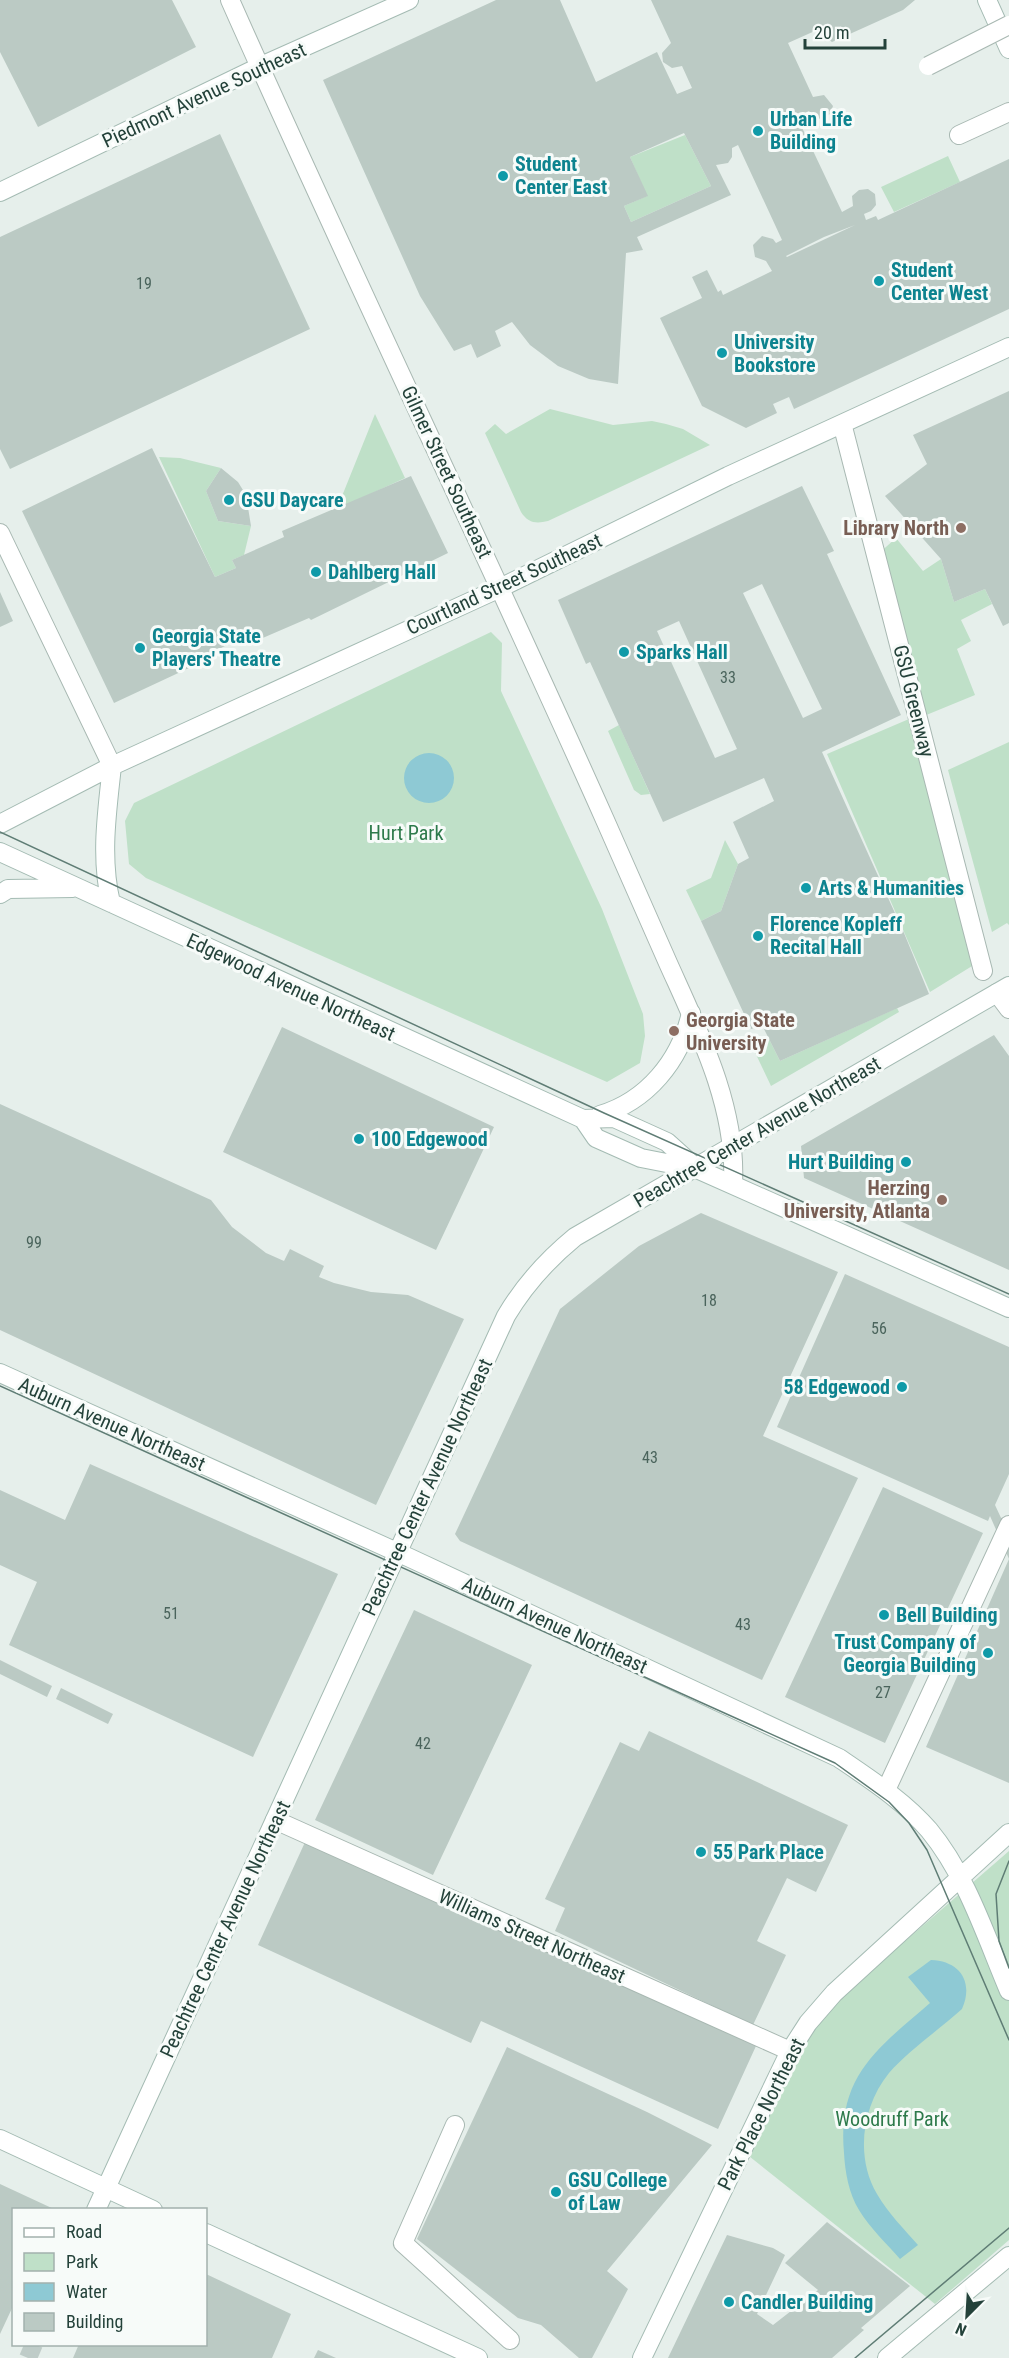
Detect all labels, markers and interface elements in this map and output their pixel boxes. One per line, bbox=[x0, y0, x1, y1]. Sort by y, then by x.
scale bar bbox=[805, 12, 884, 50]
text: 20 m bbox=[814, 22, 849, 43]
street label: Piedmont Avenue Southeast bbox=[98, 37, 310, 153]
place label: Urban Life Building bbox=[770, 107, 852, 154]
marker: Urban Life Building bbox=[751, 124, 765, 138]
place label: Student Center East bbox=[515, 152, 607, 199]
marker: Student Center East bbox=[496, 169, 510, 183]
place label: Student Center West bbox=[891, 258, 988, 305]
house number: 19 bbox=[136, 274, 152, 293]
marker: Student Center West bbox=[872, 274, 886, 288]
place label: University Bookstore bbox=[734, 330, 816, 377]
marker: University Bookstore bbox=[715, 346, 729, 360]
street label: Gilmer Street Southeast bbox=[397, 382, 497, 562]
place label: GSU Daycare bbox=[241, 488, 344, 512]
marker: GSU Daycare bbox=[222, 493, 236, 507]
place label: Library North bbox=[843, 516, 949, 540]
marker: Library North bbox=[954, 521, 968, 535]
street label: Courtland Street Southeast bbox=[402, 528, 606, 640]
place label: Dahlberg Hall bbox=[328, 560, 436, 584]
marker: Dahlberg Hall bbox=[309, 565, 323, 579]
place label: Georgia State Players' Theatre bbox=[152, 624, 281, 671]
place label: Sparks Hall bbox=[636, 640, 728, 664]
marker: Georgia State Players' Theatre bbox=[133, 641, 147, 655]
street label: GSU Greenway bbox=[888, 642, 940, 760]
marker: Sparks Hall bbox=[617, 645, 631, 659]
house number: 33 bbox=[720, 668, 736, 687]
park label: Hurt Park bbox=[369, 821, 443, 845]
place label: Arts & Humanities bbox=[818, 876, 964, 900]
marker: Arts & Humanities bbox=[799, 881, 813, 895]
place label: Florence Kopleff Recital Hall bbox=[770, 912, 903, 959]
street label: Edgewood Avenue Northeast bbox=[183, 928, 399, 1046]
marker: Florence Kopleff Recital Hall bbox=[751, 929, 765, 943]
place label: Georgia State University bbox=[686, 1008, 795, 1055]
marker: Georgia State University bbox=[667, 1024, 681, 1038]
street label: Peachtree Center Avenue Northeast bbox=[629, 1051, 885, 1213]
place label: 100 Edgewood bbox=[371, 1127, 488, 1151]
marker: 100 Edgewood bbox=[352, 1132, 366, 1146]
place label: Hurt Building bbox=[788, 1150, 894, 1174]
marker: Hurt Building bbox=[899, 1155, 913, 1169]
place label: Herzing University, Atlanta bbox=[784, 1176, 930, 1223]
marker: Herzing University, Atlanta bbox=[935, 1193, 949, 1207]
house number: 99 bbox=[26, 1233, 42, 1252]
house number: 18 bbox=[701, 1291, 717, 1310]
house number: 56 bbox=[871, 1319, 887, 1338]
street label: Peachtree Center Avenue Northeast bbox=[357, 1354, 497, 1619]
street label: Auburn Avenue Northeast bbox=[15, 1372, 209, 1476]
place label: 58 Edgewood bbox=[784, 1375, 890, 1399]
marker: 58 Edgewood bbox=[895, 1380, 909, 1394]
house number: 43 bbox=[642, 1448, 658, 1467]
street label: Auburn Avenue Northeast bbox=[459, 1571, 652, 1679]
place label: Bell Building bbox=[896, 1603, 997, 1627]
house number: 51 bbox=[163, 1604, 179, 1623]
marker: Bell Building bbox=[877, 1608, 891, 1622]
house number: 43 bbox=[735, 1615, 751, 1634]
place label: Trust Company of Georgia Building bbox=[834, 1630, 976, 1677]
marker: Trust Company of Georgia Building bbox=[981, 1646, 995, 1660]
house number: 27 bbox=[875, 1683, 891, 1702]
house number: 42 bbox=[415, 1734, 431, 1753]
street label: Peachtree Center Avenue Northeast bbox=[155, 1796, 295, 2061]
place label: 55 Park Place bbox=[713, 1840, 824, 1864]
marker: 55 Park Place bbox=[694, 1845, 708, 1859]
street label: Williams Street Northeast bbox=[435, 1884, 629, 1988]
street label: Park Place Northeast bbox=[712, 2034, 810, 2194]
park label: Woodruff Park bbox=[835, 2107, 949, 2131]
place label: GSU College of Law bbox=[568, 2168, 667, 2215]
marker: GSU College of Law bbox=[549, 2185, 563, 2199]
legend bbox=[12, 2208, 207, 2346]
text: Road bbox=[66, 2221, 102, 2242]
text: Park bbox=[66, 2251, 98, 2272]
text: Water bbox=[66, 2281, 108, 2302]
north arrow bbox=[937, 2286, 997, 2346]
place label: Candler Building bbox=[741, 2290, 873, 2314]
marker: Candler Building bbox=[722, 2295, 736, 2309]
text: Building bbox=[66, 2311, 123, 2332]
text: N bbox=[953, 2319, 969, 2340]

